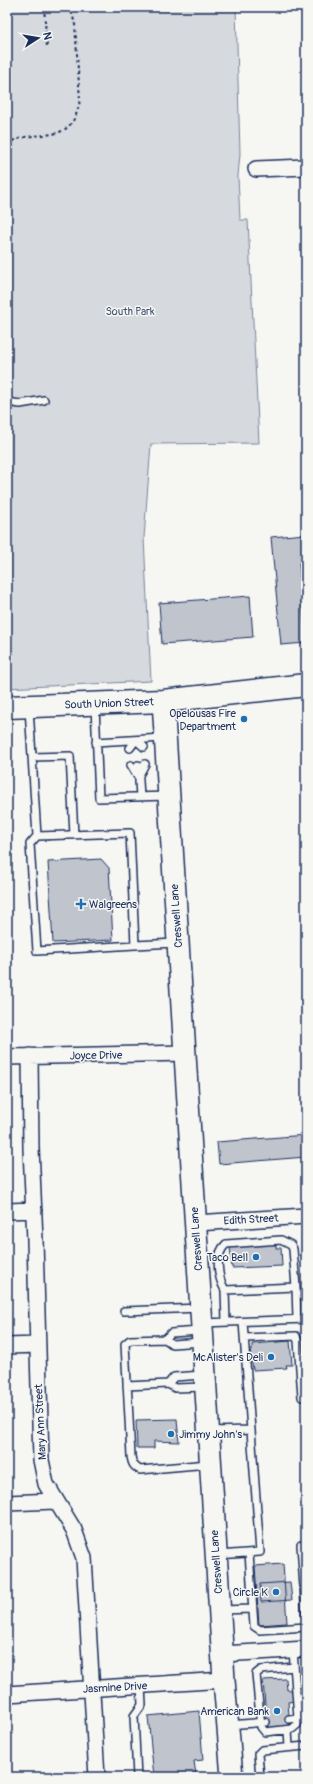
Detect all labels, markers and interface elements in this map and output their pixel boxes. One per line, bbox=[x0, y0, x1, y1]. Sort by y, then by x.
north arrow bbox=[18, 18, 58, 58]
text: N bbox=[40, 31, 55, 42]
park label: South Park bbox=[105, 305, 155, 318]
street label: South Union Street bbox=[64, 695, 155, 712]
place label: Opelousas Fire Department bbox=[169, 707, 237, 733]
marker: Opelousas Fire Department bbox=[239, 714, 249, 724]
street label: Creswell Lane bbox=[168, 883, 185, 948]
place label: Walgreens bbox=[89, 898, 137, 911]
marker: Walgreens bbox=[76, 899, 86, 909]
street label: Joyce Drive bbox=[70, 1049, 123, 1062]
street label: Creswell Lane bbox=[188, 1206, 205, 1271]
street label: Edith Street bbox=[223, 1212, 279, 1227]
place label: Taco Bell bbox=[207, 1251, 248, 1264]
marker: Taco Bell bbox=[251, 1252, 261, 1262]
place label: McAlister's Deli bbox=[193, 1351, 263, 1364]
marker: McAlister's Deli bbox=[266, 1352, 276, 1362]
street label: Mary Ann Street bbox=[32, 1383, 49, 1460]
place label: Jimmy John's bbox=[179, 1428, 242, 1441]
marker: Jimmy John's bbox=[166, 1429, 176, 1439]
street label: Creswell Lane bbox=[208, 1529, 225, 1594]
place label: Circle K bbox=[233, 1586, 268, 1599]
marker: Circle K bbox=[271, 1587, 281, 1597]
street label: Jasmine Drive bbox=[83, 1679, 148, 1696]
place label: American Bank bbox=[200, 1705, 269, 1718]
marker: American Bank bbox=[272, 1706, 282, 1716]

